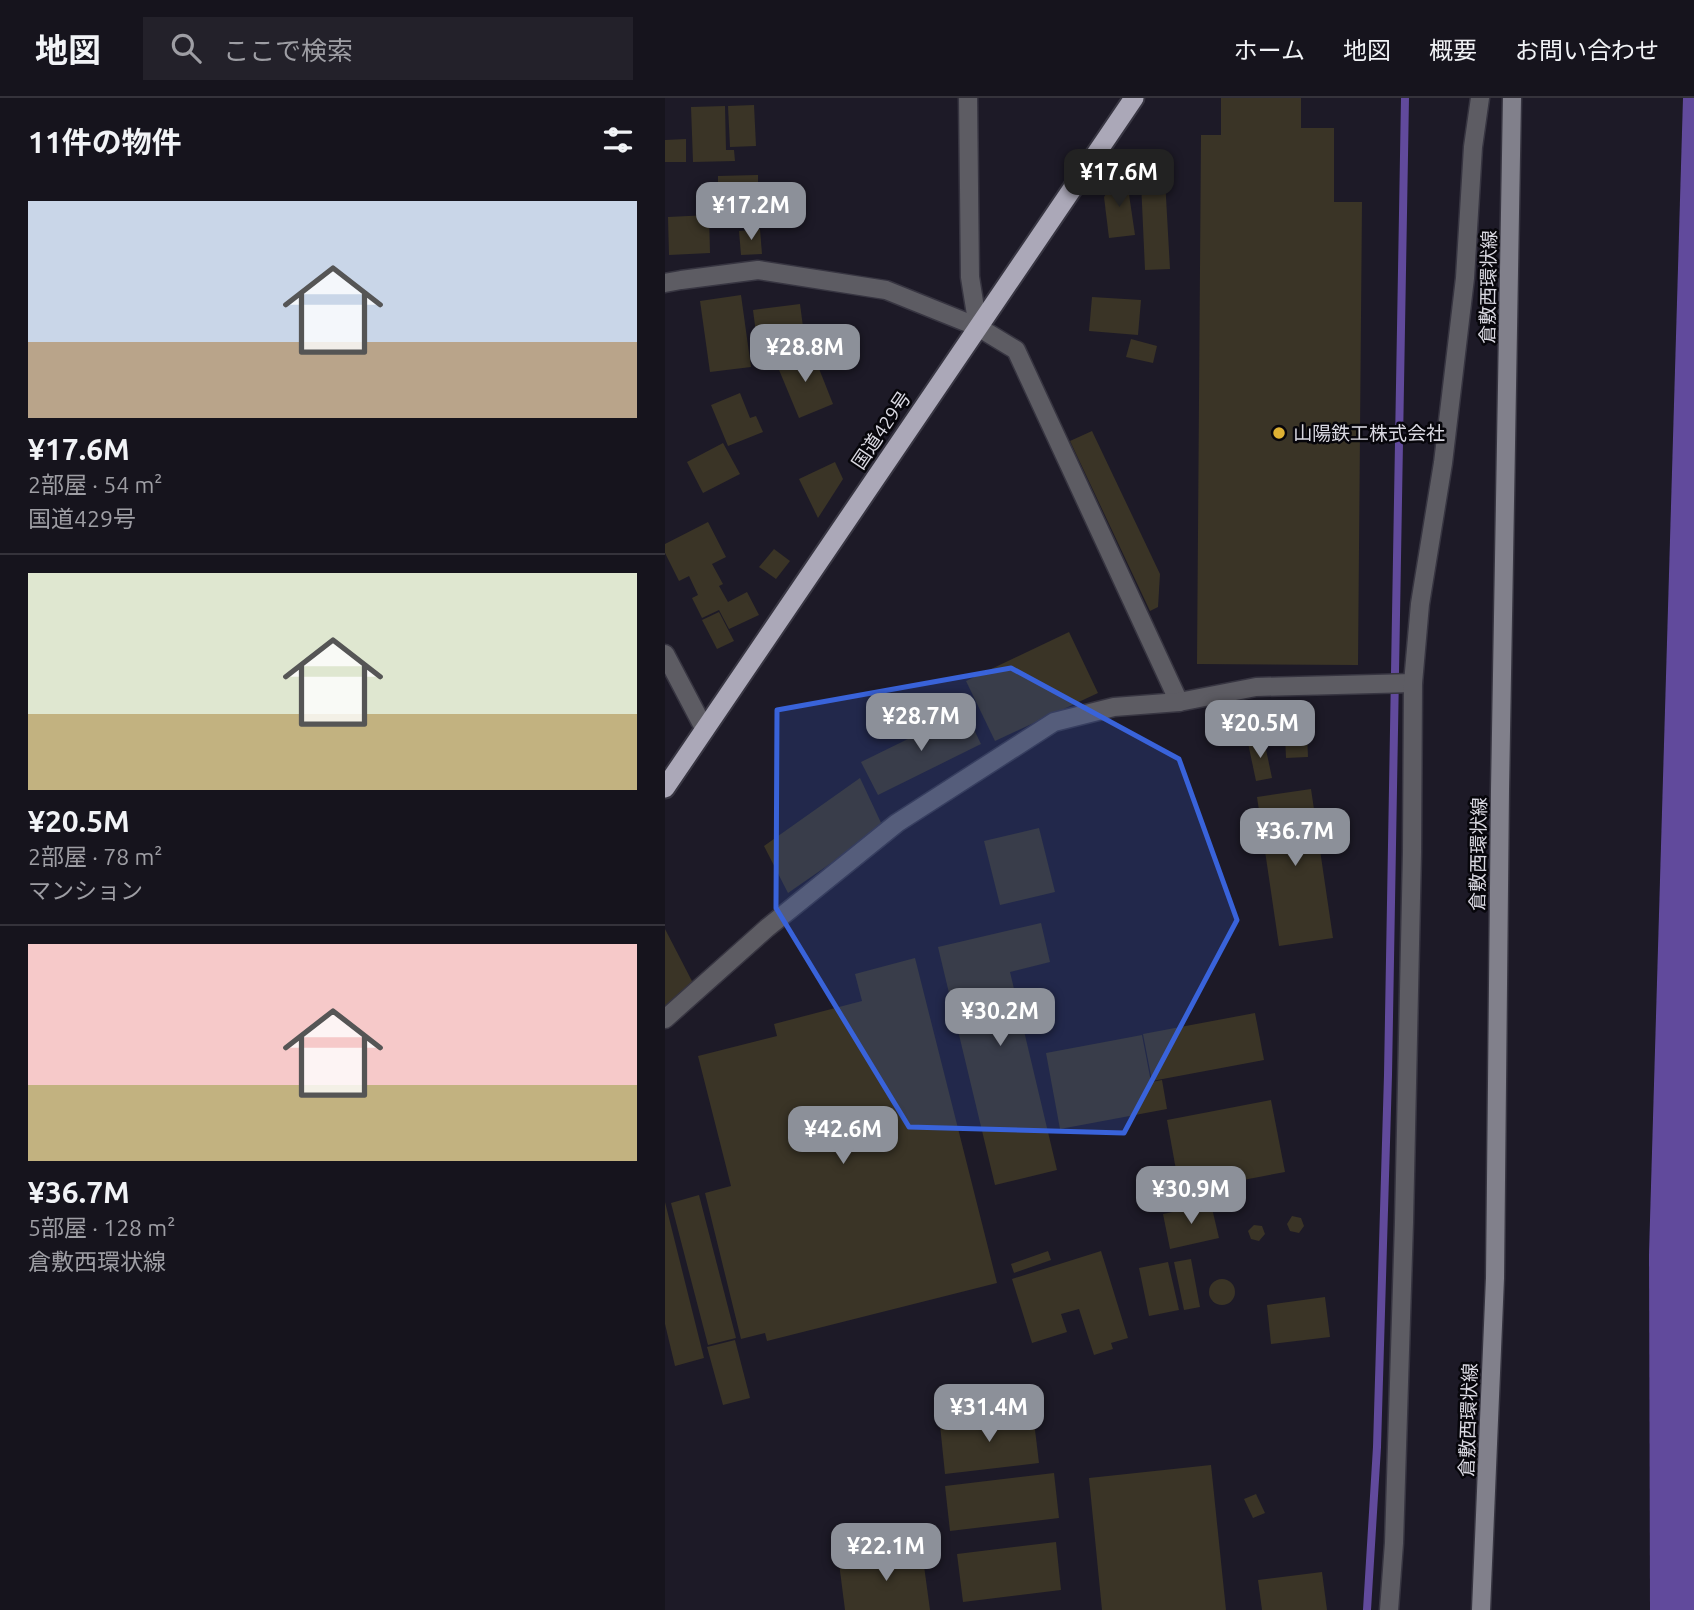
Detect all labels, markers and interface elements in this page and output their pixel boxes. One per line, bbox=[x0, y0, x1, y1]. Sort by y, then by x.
search box bbox=[143, 17, 633, 80]
icon: search bbox=[167, 29, 205, 67]
text: 地図 bbox=[35, 31, 101, 68]
text: ここで検索 bbox=[223, 36, 353, 65]
text: ホーム bbox=[1234, 37, 1305, 64]
text: 地図 bbox=[1343, 37, 1391, 64]
text: 概要 bbox=[1429, 37, 1477, 64]
text: お問い合わせ bbox=[1515, 37, 1659, 64]
icon: filters bbox=[599, 121, 637, 159]
text: 11件の物件 bbox=[28, 125, 182, 159]
pin: ¥17.6M bbox=[1062, 150, 1176, 209]
text: ¥17.6M bbox=[1080, 159, 1158, 184]
pin: ¥17.2M bbox=[694, 183, 808, 242]
text: ¥17.2M bbox=[712, 192, 790, 217]
street label: 倉敷西環状線 bbox=[1476, 230, 1500, 344]
icon: home bbox=[270, 247, 396, 373]
pin: ¥28.8M bbox=[748, 324, 862, 384]
text: ¥28.8M bbox=[766, 334, 844, 359]
street label: 国道429号 bbox=[847, 387, 915, 473]
place label: 山陽鉄工株式会社 bbox=[1293, 422, 1445, 444]
marker: 山陽鉄工株式会社 bbox=[1271, 425, 1287, 441]
text: ¥17.6M bbox=[28, 432, 130, 466]
text: 2部屋 · 54 m² bbox=[28, 472, 162, 497]
text: 国道429号 bbox=[28, 506, 136, 531]
icon: home bbox=[270, 619, 396, 745]
pin: ¥28.7M bbox=[864, 694, 978, 753]
pin: ¥20.5M bbox=[1203, 700, 1317, 760]
text: ¥28.7M bbox=[882, 703, 960, 728]
text: ¥20.5M bbox=[1221, 710, 1299, 735]
street label: 倉敷西環状線 bbox=[1466, 797, 1490, 911]
text: ¥20.5M bbox=[28, 804, 130, 838]
pin: ¥36.7M bbox=[1238, 808, 1352, 868]
text: ¥36.7M bbox=[1256, 818, 1334, 843]
text: 2部屋 · 78 m² bbox=[28, 844, 162, 869]
text: マンション bbox=[28, 878, 143, 903]
pin: ¥30.2M bbox=[943, 988, 1057, 1048]
icon: home bbox=[270, 990, 396, 1116]
text: ¥30.2M bbox=[961, 998, 1039, 1023]
pin: ¥42.6M bbox=[786, 1107, 900, 1166]
text: ¥42.6M bbox=[804, 1116, 882, 1141]
pin: ¥30.9M bbox=[1134, 1166, 1248, 1226]
text: ¥36.7M bbox=[28, 1175, 130, 1209]
text: ¥30.9M bbox=[1152, 1176, 1230, 1201]
text: 5部屋 · 128 m² bbox=[28, 1215, 175, 1240]
text: 倉敷西環状線 bbox=[28, 1249, 166, 1274]
street label: 倉敷西環状線 bbox=[1455, 1363, 1481, 1477]
pin: ¥31.4M bbox=[932, 1384, 1046, 1444]
text: ¥31.4M bbox=[950, 1394, 1028, 1419]
pin: ¥22.1M bbox=[829, 1524, 943, 1583]
text: ¥22.1M bbox=[847, 1533, 925, 1558]

